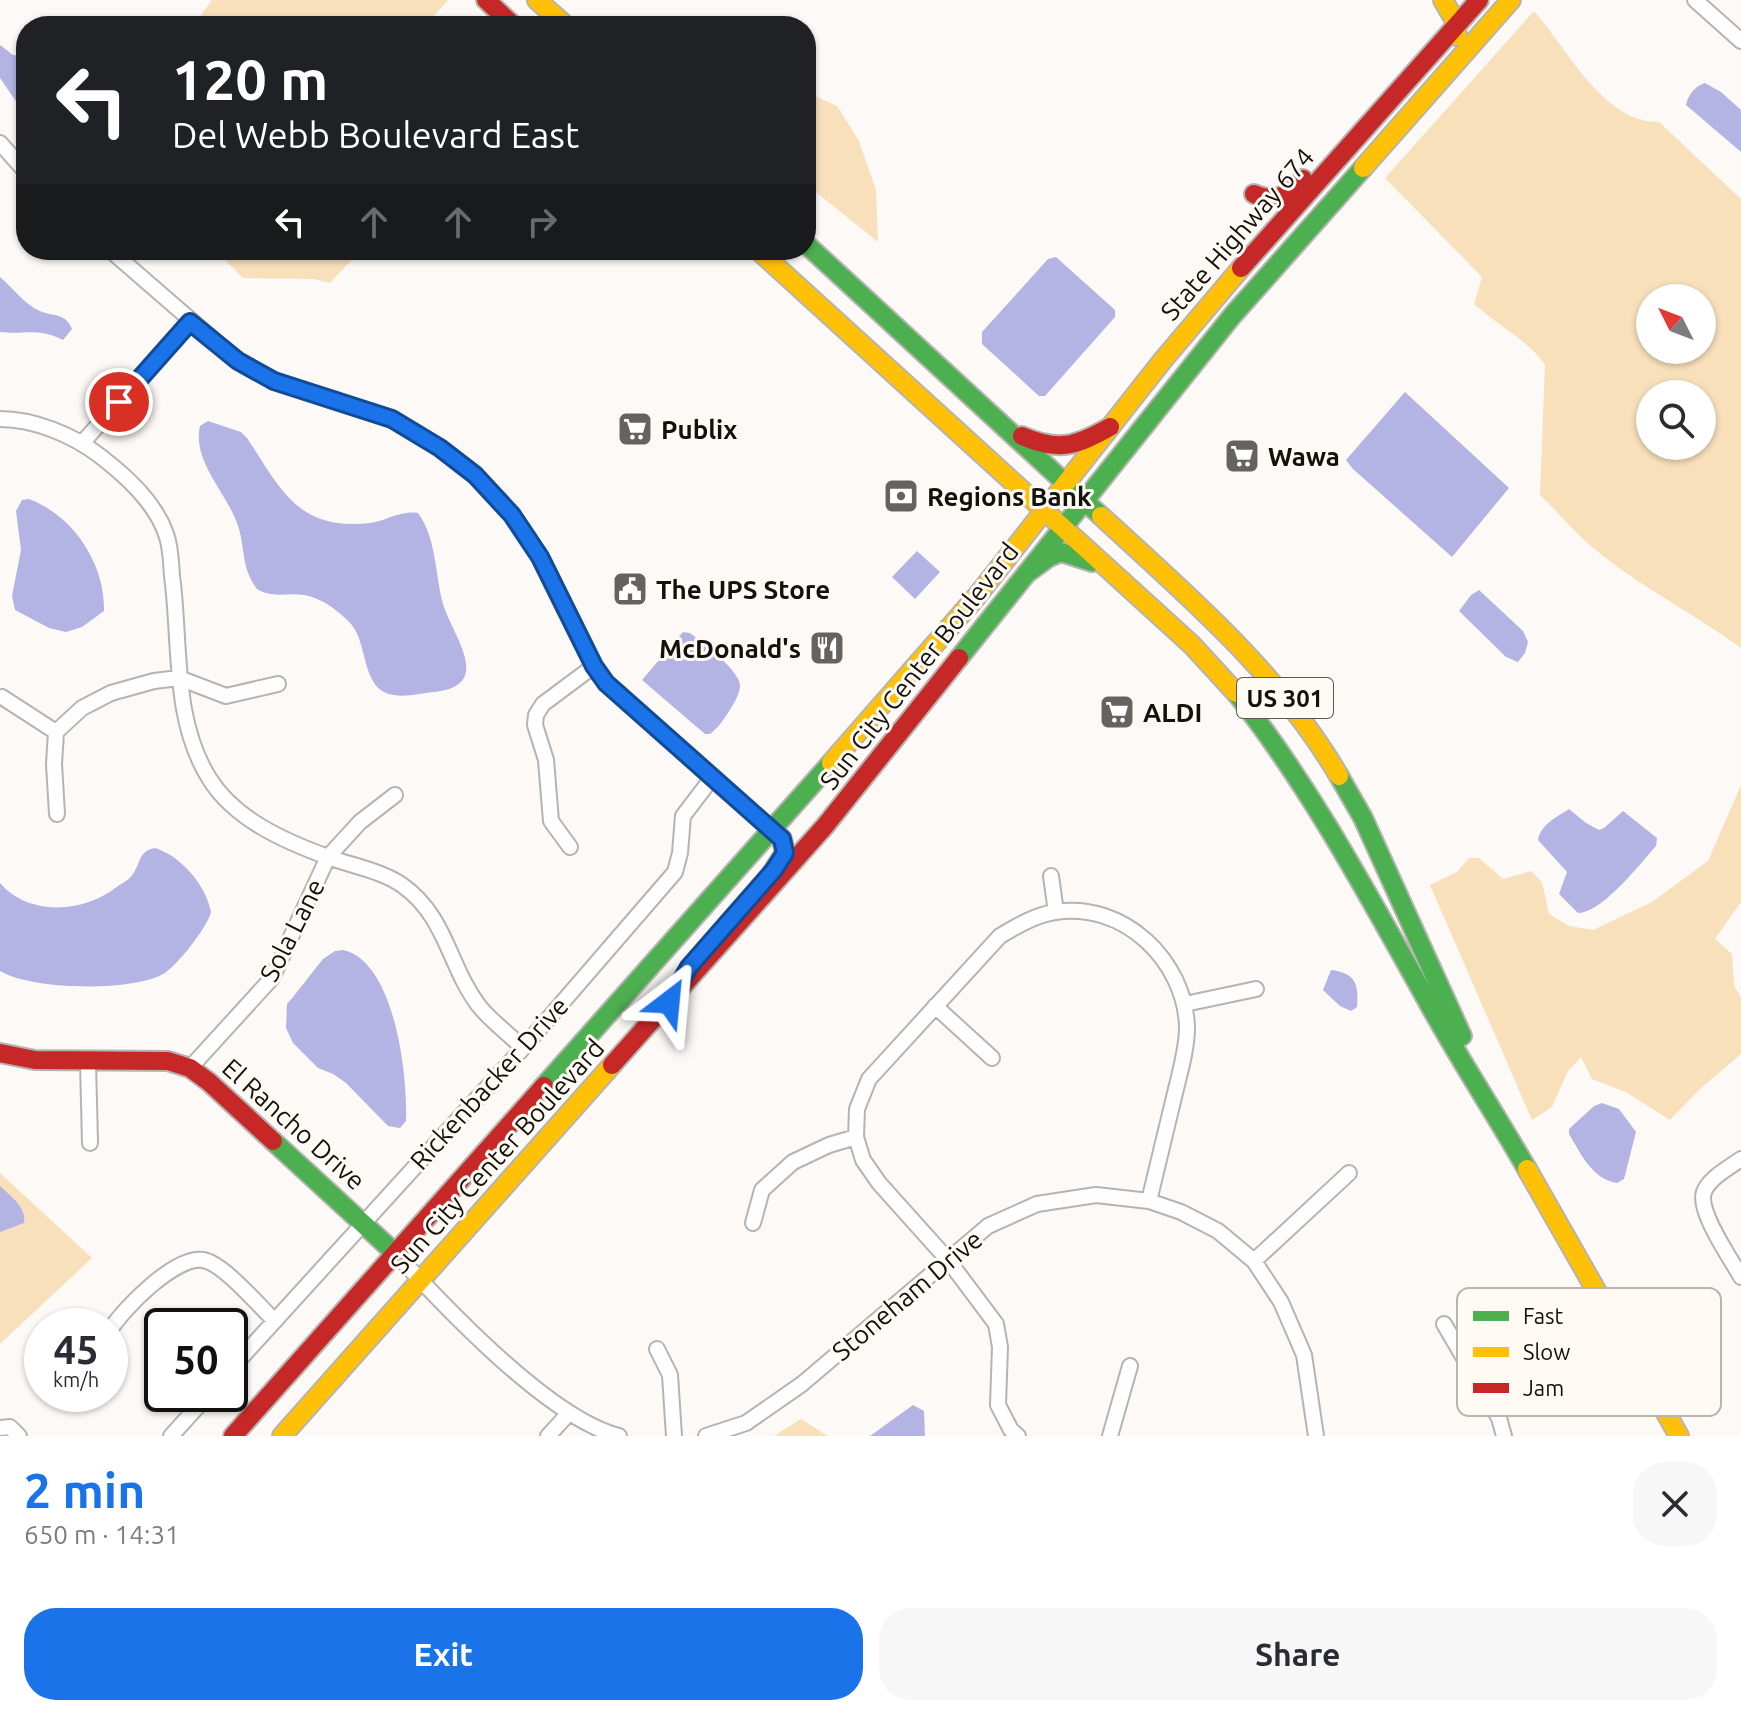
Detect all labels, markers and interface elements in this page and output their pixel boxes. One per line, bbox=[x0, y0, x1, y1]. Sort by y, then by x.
icon: left bbox=[40, 48, 144, 152]
text: 120 m bbox=[172, 48, 328, 111]
text: Del Webb Boulevard East bbox=[172, 114, 579, 155]
street label: State Highway 674 bbox=[1155, 142, 1319, 326]
icon: left bbox=[268, 200, 312, 244]
icon: ahead bbox=[352, 200, 396, 244]
icon: ahead bbox=[436, 200, 480, 244]
icon: right bbox=[520, 200, 564, 244]
north arrow bbox=[1636, 284, 1716, 364]
map controls bbox=[1636, 284, 1716, 460]
pin bbox=[85, 368, 153, 436]
icon: arrive bbox=[97, 380, 141, 424]
button: search bbox=[1636, 380, 1716, 460]
supermarket icon: Publix bbox=[616, 410, 654, 448]
place label: Publix bbox=[661, 415, 737, 444]
supermarket icon: Wawa bbox=[1223, 437, 1261, 475]
place label: Wawa bbox=[1268, 442, 1340, 471]
bank icon: Regions Bank bbox=[882, 477, 920, 515]
place label: Regions Bank bbox=[927, 482, 1092, 511]
street label: Sun City Center Boulevard bbox=[814, 537, 1024, 795]
public building icon: The UPS Store bbox=[611, 570, 649, 608]
place label: The UPS Store bbox=[656, 575, 830, 604]
restaurant icon: McDonald's bbox=[808, 629, 846, 667]
place label: McDonald's bbox=[659, 634, 801, 663]
road number: US 301 bbox=[1237, 678, 1333, 718]
supermarket icon: ALDI bbox=[1098, 693, 1136, 731]
place label: ALDI bbox=[1143, 698, 1202, 727]
street label: Sola Lane bbox=[254, 874, 330, 986]
position arrow bbox=[627, 960, 711, 1044]
street label: Rickenbacker Drive bbox=[404, 991, 574, 1175]
street label: Sun City Center Boulevard bbox=[384, 1033, 610, 1279]
street label: El Rancho Drive bbox=[217, 1053, 371, 1195]
street label: Stoneham Drive bbox=[826, 1224, 988, 1366]
legend bbox=[1457, 1288, 1721, 1416]
text: Fast bbox=[1523, 1303, 1564, 1328]
speed limit sign: 50 bbox=[144, 1308, 248, 1412]
text: 45 bbox=[53, 1327, 99, 1372]
text: Slow bbox=[1523, 1339, 1570, 1364]
text: km/h bbox=[53, 1368, 99, 1391]
text: Jam bbox=[1523, 1375, 1564, 1400]
button: close bbox=[1633, 1462, 1717, 1546]
text: 2 min bbox=[24, 1463, 145, 1517]
text: 650 m · 14:31 bbox=[24, 1520, 180, 1549]
button: Exit bbox=[24, 1608, 863, 1700]
button: Share bbox=[879, 1608, 1717, 1700]

